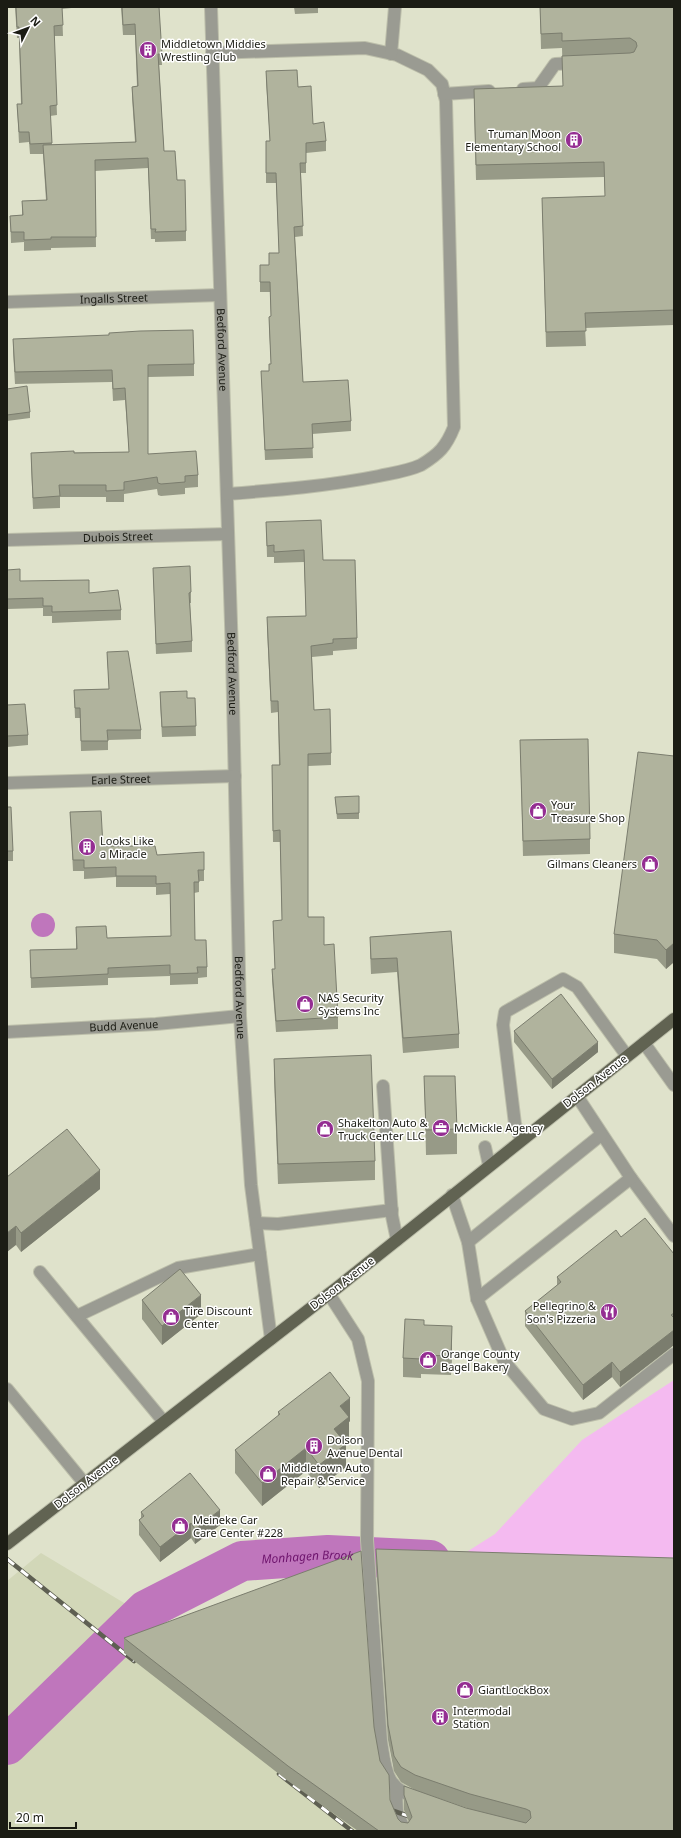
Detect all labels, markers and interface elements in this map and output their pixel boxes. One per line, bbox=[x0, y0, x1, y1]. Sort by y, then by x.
north arrow bbox=[8, 8, 48, 48]
text: N bbox=[27, 13, 44, 29]
place label: Middletown Middies Wrestling Club bbox=[161, 36, 266, 64]
building icon: Middletown Middies Wrestling Club bbox=[138, 40, 158, 60]
place label: Truman Moon Elementary School bbox=[465, 126, 561, 154]
building icon: Truman Moon Elementary School bbox=[564, 130, 584, 150]
street label: Ingalls Street bbox=[80, 289, 148, 307]
street label: Bedford Avenue bbox=[214, 308, 231, 392]
street label: Dubois Street bbox=[83, 528, 153, 545]
street label: Bedford Avenue bbox=[224, 632, 241, 715]
street label: Earle Street bbox=[91, 771, 151, 787]
place label: Your Treasure Shop bbox=[551, 797, 625, 825]
shop icon: Your Treasure Shop bbox=[528, 801, 548, 821]
place label: Looks Like a Miracle bbox=[100, 833, 154, 861]
building icon: Looks Like a Miracle bbox=[77, 837, 97, 857]
shop icon: Gilmans Cleaners bbox=[640, 854, 660, 874]
place label: Gilmans Cleaners bbox=[547, 856, 637, 871]
street label: Bedford Avenue bbox=[232, 956, 249, 1040]
place label: NAS Security Systems Inc bbox=[318, 990, 384, 1018]
shop icon: NAS Security Systems Inc bbox=[295, 994, 315, 1014]
street label: Budd Avenue bbox=[89, 1016, 159, 1035]
street label: Dolson Avenue bbox=[559, 1051, 630, 1110]
place label: Shakelton Auto & Truck Center LLC bbox=[338, 1115, 429, 1143]
office icon: McMickle Agency bbox=[431, 1118, 451, 1138]
shop icon: Shakelton Auto & Truck Center LLC bbox=[315, 1119, 335, 1139]
place label: McMickle Agency bbox=[454, 1120, 543, 1135]
street label: Dolson Avenue bbox=[306, 1253, 377, 1312]
place label: Pellegrino & Son's Pizzeria bbox=[527, 1298, 597, 1326]
restaurant icon: Pellegrino & Son's Pizzeria bbox=[599, 1302, 619, 1322]
place label: Tire Discount Center bbox=[184, 1303, 252, 1331]
shop icon: Tire Discount Center bbox=[161, 1307, 181, 1327]
place label: Orange County Bagel Bakery bbox=[441, 1346, 520, 1374]
shop icon: Orange County Bagel Bakery bbox=[418, 1350, 438, 1370]
place label: Dolson Avenue Dental bbox=[327, 1432, 403, 1460]
building icon: Dolson Avenue Dental bbox=[304, 1436, 324, 1456]
street label: Dolson Avenue bbox=[50, 1452, 121, 1511]
place label: Middletown Auto Repair & Service bbox=[281, 1460, 370, 1488]
shop icon: Middletown Auto Repair & Service bbox=[258, 1464, 278, 1484]
place label: Meineke Car Care Center #228 bbox=[193, 1512, 283, 1540]
shop icon: Meineke Car Care Center #228 bbox=[170, 1516, 190, 1536]
water label: Monhagen Brook bbox=[261, 1546, 355, 1568]
shop icon: GiantLockBox bbox=[455, 1680, 475, 1700]
place label: GiantLockBox bbox=[478, 1682, 549, 1697]
place label: Intermodal Station bbox=[453, 1703, 511, 1731]
building icon: Intermodal Station bbox=[430, 1707, 450, 1727]
scale bar bbox=[10, 1804, 76, 1830]
text: 20 m bbox=[16, 1809, 44, 1826]

